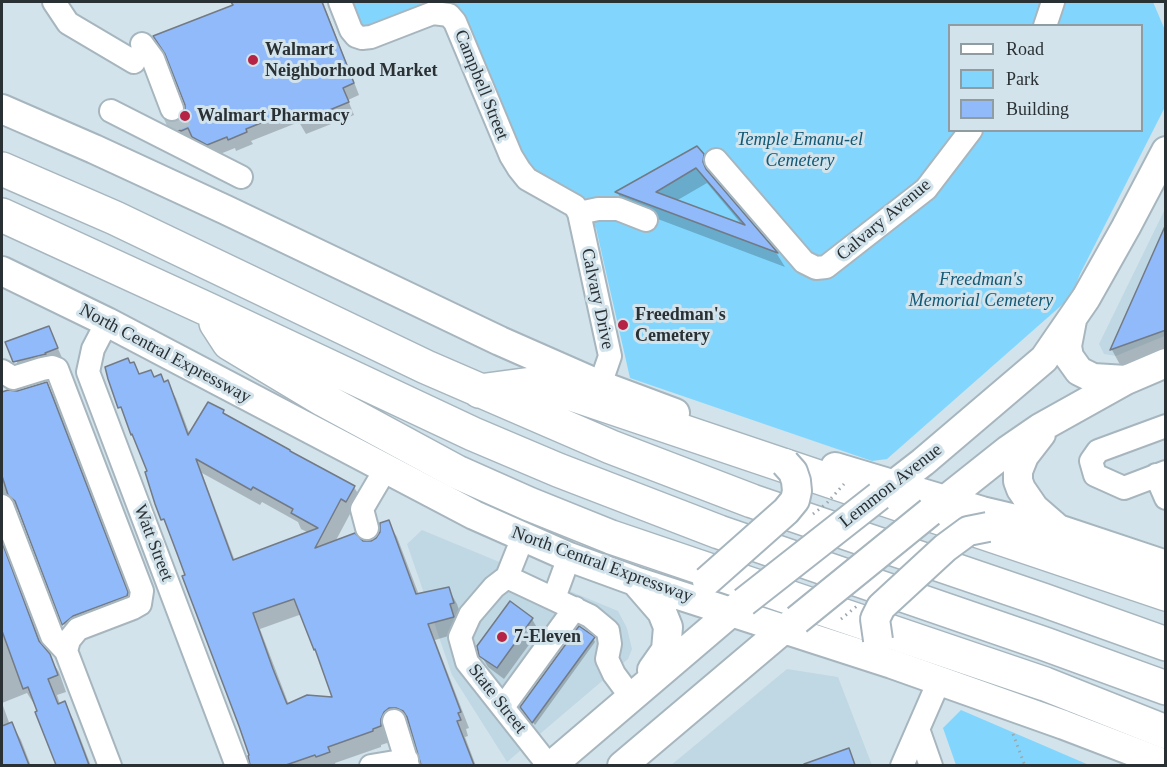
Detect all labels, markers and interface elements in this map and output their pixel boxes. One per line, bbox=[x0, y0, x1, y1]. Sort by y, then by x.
legend bbox=[948, 24, 1143, 132]
street label: Campbell Street bbox=[449, 27, 513, 143]
place label: Walmart Neighborhood Market bbox=[265, 39, 437, 82]
text: Road bbox=[1006, 39, 1044, 59]
marker: Walmart Neighborhood Market bbox=[246, 53, 260, 67]
text: Park bbox=[1006, 69, 1039, 89]
text: Building bbox=[1006, 99, 1069, 119]
place label: Walmart Pharmacy bbox=[197, 105, 349, 127]
marker: Walmart Pharmacy bbox=[178, 109, 192, 123]
park label: Temple Emanu-el Cemetery bbox=[737, 129, 863, 172]
street label: Calvary Avenue bbox=[833, 174, 935, 266]
street label: Calvary Drive bbox=[576, 247, 618, 351]
park label: Freedman's Memorial Cemetery bbox=[909, 269, 1053, 312]
street label: North Central Expressway bbox=[76, 300, 254, 408]
place label: Freedman's Cemetery bbox=[635, 304, 726, 346]
marker: Freedman's Cemetery bbox=[616, 318, 630, 332]
street label: Lemmon Avenue bbox=[835, 439, 947, 533]
street label: Watt Street bbox=[129, 502, 177, 584]
street label: North Central Expressway bbox=[509, 522, 695, 608]
place label: 7-Eleven bbox=[514, 626, 581, 648]
marker: 7-Eleven bbox=[495, 630, 509, 644]
street label: State Street bbox=[463, 660, 531, 738]

